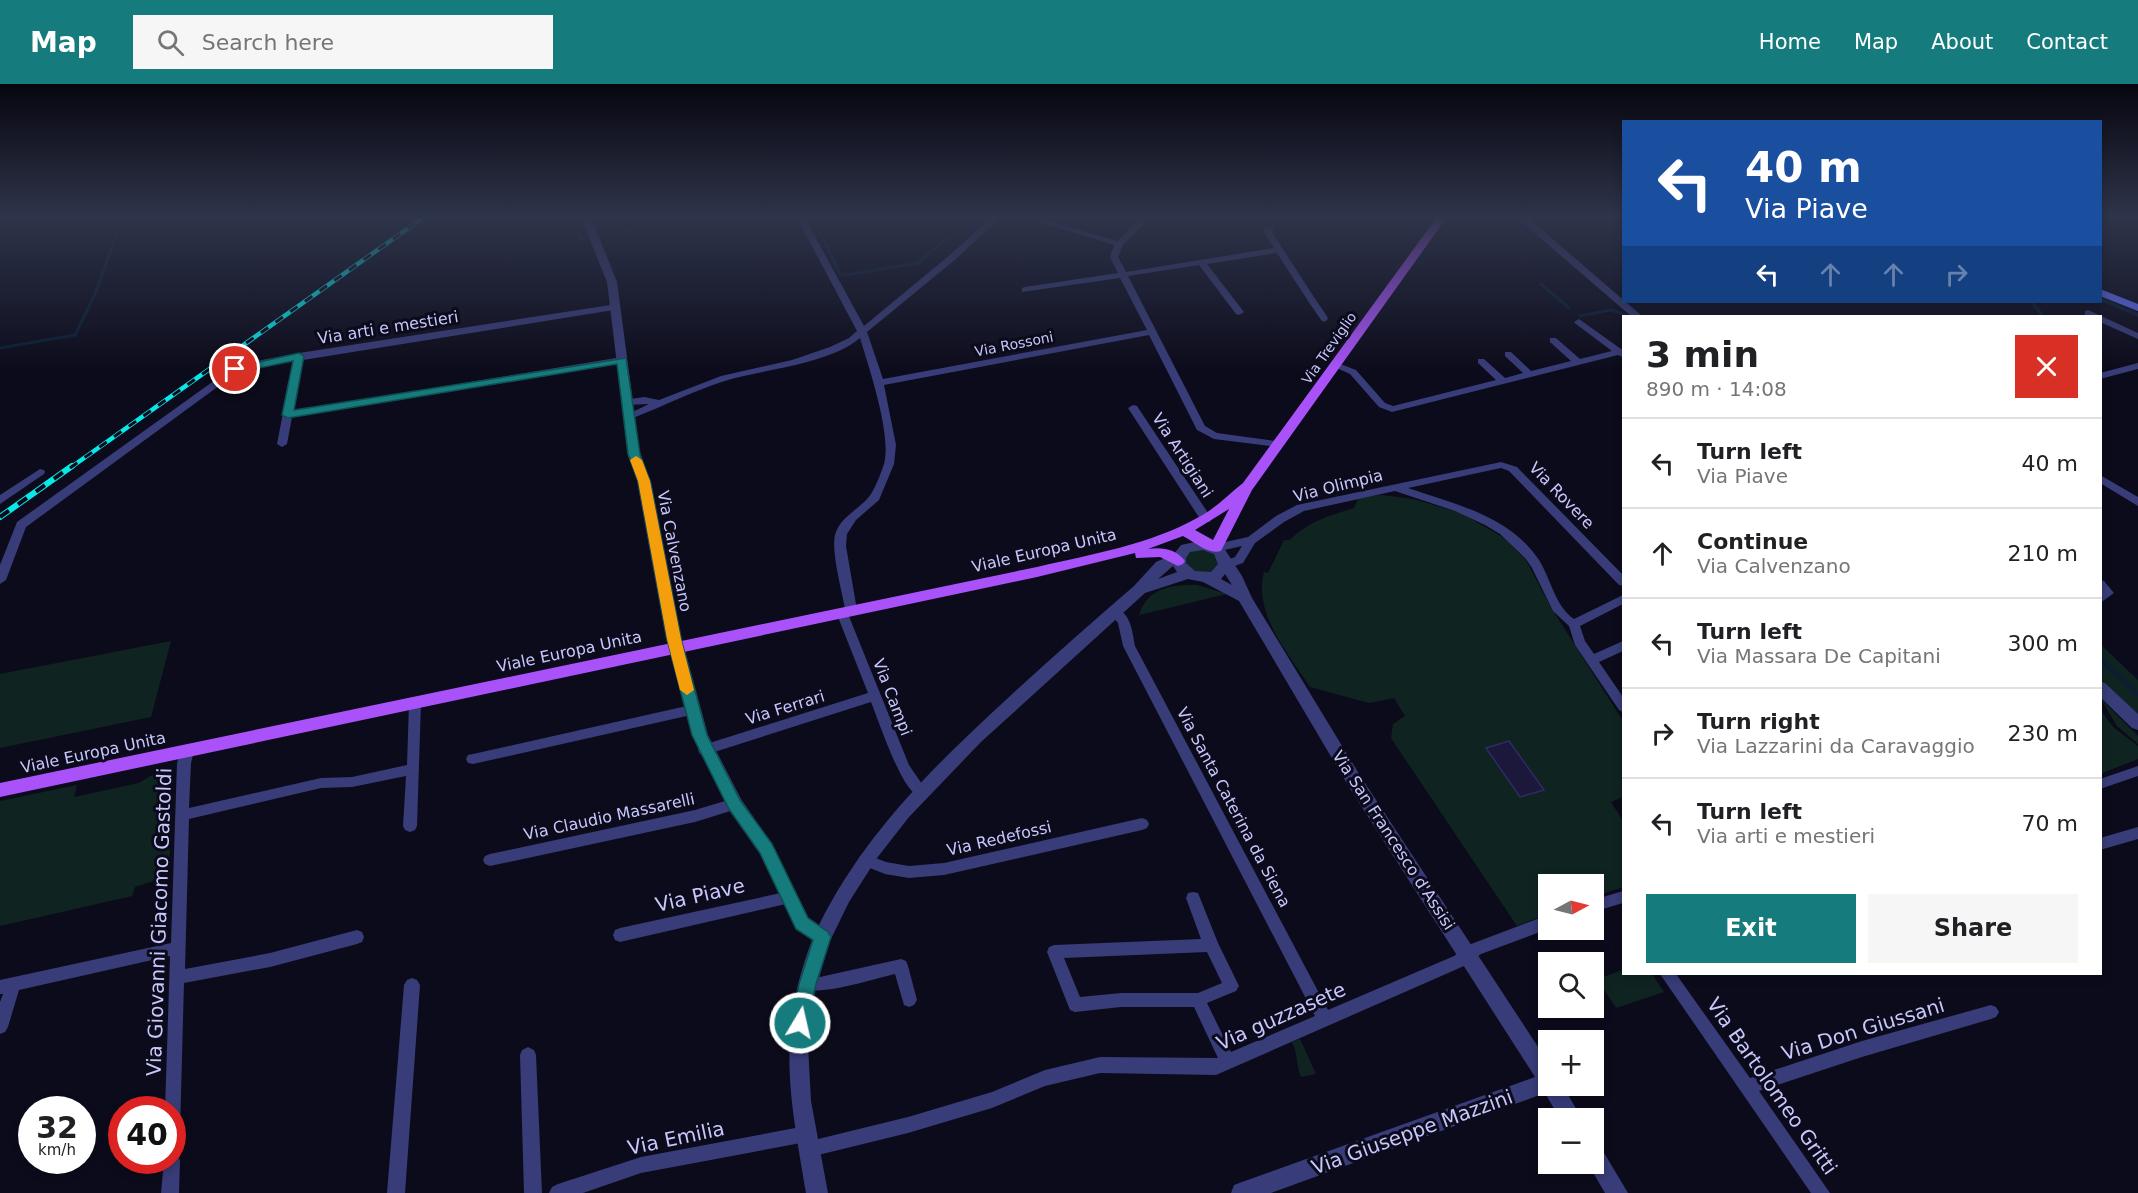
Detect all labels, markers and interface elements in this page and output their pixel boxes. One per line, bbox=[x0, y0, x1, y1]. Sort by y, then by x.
search box bbox=[133, 15, 553, 69]
text: Map bbox=[30, 26, 97, 59]
icon: search bbox=[154, 26, 187, 59]
text: Search here bbox=[202, 30, 334, 55]
text: Home bbox=[1759, 30, 1821, 54]
text: Map bbox=[1854, 30, 1898, 54]
text: About bbox=[1931, 30, 1993, 54]
text: Contact bbox=[2026, 30, 2108, 54]
text: 40 m bbox=[1745, 143, 1862, 192]
icon: left bbox=[1646, 144, 1724, 222]
text: Via Piave bbox=[1745, 193, 1868, 224]
icon: left bbox=[1751, 258, 1784, 291]
icon: ahead bbox=[1814, 258, 1847, 291]
icon: ahead bbox=[1877, 258, 1910, 291]
icon: right bbox=[1940, 258, 1973, 291]
street label: Via arti e mestieri bbox=[316, 307, 460, 348]
street label: Via Treviglio bbox=[1298, 309, 1360, 387]
street label: Via Rossoni bbox=[973, 329, 1055, 359]
text: 3 min bbox=[1646, 334, 1759, 375]
button: close bbox=[2015, 335, 2078, 398]
pin bbox=[209, 343, 260, 394]
icon: arrive bbox=[218, 352, 251, 385]
text: 890 m · 14:08 bbox=[1646, 377, 1787, 401]
street label: Via Artigiani bbox=[1148, 409, 1217, 501]
text: Turn left bbox=[1697, 439, 1802, 464]
icon: left bbox=[1646, 447, 1679, 480]
text: 40 m bbox=[2022, 451, 2078, 476]
street label: Via Rovere bbox=[1525, 458, 1598, 533]
text: Via Piave bbox=[1697, 464, 1788, 488]
street label: Via Olimpia bbox=[1291, 465, 1385, 506]
street label: Via Calvenzano bbox=[653, 489, 696, 613]
street label: Viale Europa Unita bbox=[970, 525, 1118, 576]
text: Continue bbox=[1697, 529, 1808, 554]
icon: ahead bbox=[1646, 537, 1679, 570]
text: 210 m bbox=[2008, 541, 2078, 566]
text: Via Calvenzano bbox=[1697, 554, 1851, 578]
text: Turn left bbox=[1697, 619, 1802, 644]
street label: Viale Europa Unita bbox=[495, 627, 643, 676]
icon: left bbox=[1646, 627, 1679, 660]
text: 300 m bbox=[2008, 631, 2078, 656]
text: Via Massara De Capitani bbox=[1697, 644, 1941, 668]
street label: Via Campi bbox=[869, 656, 916, 738]
street label: Via Ferrari bbox=[743, 686, 827, 729]
street label: Via Santa Caterina da Siena bbox=[1173, 704, 1294, 910]
text: Turn right bbox=[1697, 709, 1820, 734]
icon: right bbox=[1646, 717, 1679, 750]
text: 230 m bbox=[2008, 721, 2078, 746]
street label: Viale Europa Unita bbox=[19, 728, 167, 777]
text: Via Lazzarini da Caravaggio bbox=[1697, 734, 1975, 758]
street label: Via San Francesco d'Assisi bbox=[1328, 747, 1459, 933]
street label: Via Giovanni Giacomo Gastoldi bbox=[142, 767, 176, 1077]
street label: Via Claudio Massarelli bbox=[522, 789, 696, 844]
text: Turn left bbox=[1697, 799, 1802, 824]
icon: left bbox=[1646, 807, 1679, 840]
text: 70 m bbox=[2022, 811, 2078, 836]
street label: Via Redefossi bbox=[945, 817, 1053, 860]
text: Via arti e mestieri bbox=[1697, 824, 1875, 848]
street label: Via Piave bbox=[653, 873, 747, 917]
north arrow bbox=[1538, 874, 1604, 940]
map controls bbox=[1538, 874, 1604, 1174]
button: Exit bbox=[1646, 894, 1856, 963]
button: Share bbox=[1868, 894, 2078, 963]
button: search bbox=[1538, 952, 1604, 1018]
street label: Via guzzasete bbox=[1213, 977, 1349, 1055]
position arrow bbox=[768, 991, 832, 1055]
street label: Via Bartolomeo Gritti bbox=[1702, 993, 1842, 1179]
street label: Via Don Giussani bbox=[1779, 993, 1947, 1065]
button: + bbox=[1538, 1030, 1604, 1096]
street label: Via Giuseppe Mazzini bbox=[1308, 1084, 1516, 1180]
speed limit sign: 40 bbox=[108, 1096, 186, 1174]
button: − bbox=[1538, 1108, 1604, 1174]
text: 32 bbox=[36, 1110, 78, 1145]
street label: Via Emilia bbox=[625, 1116, 727, 1160]
text: km/h bbox=[38, 1141, 76, 1159]

